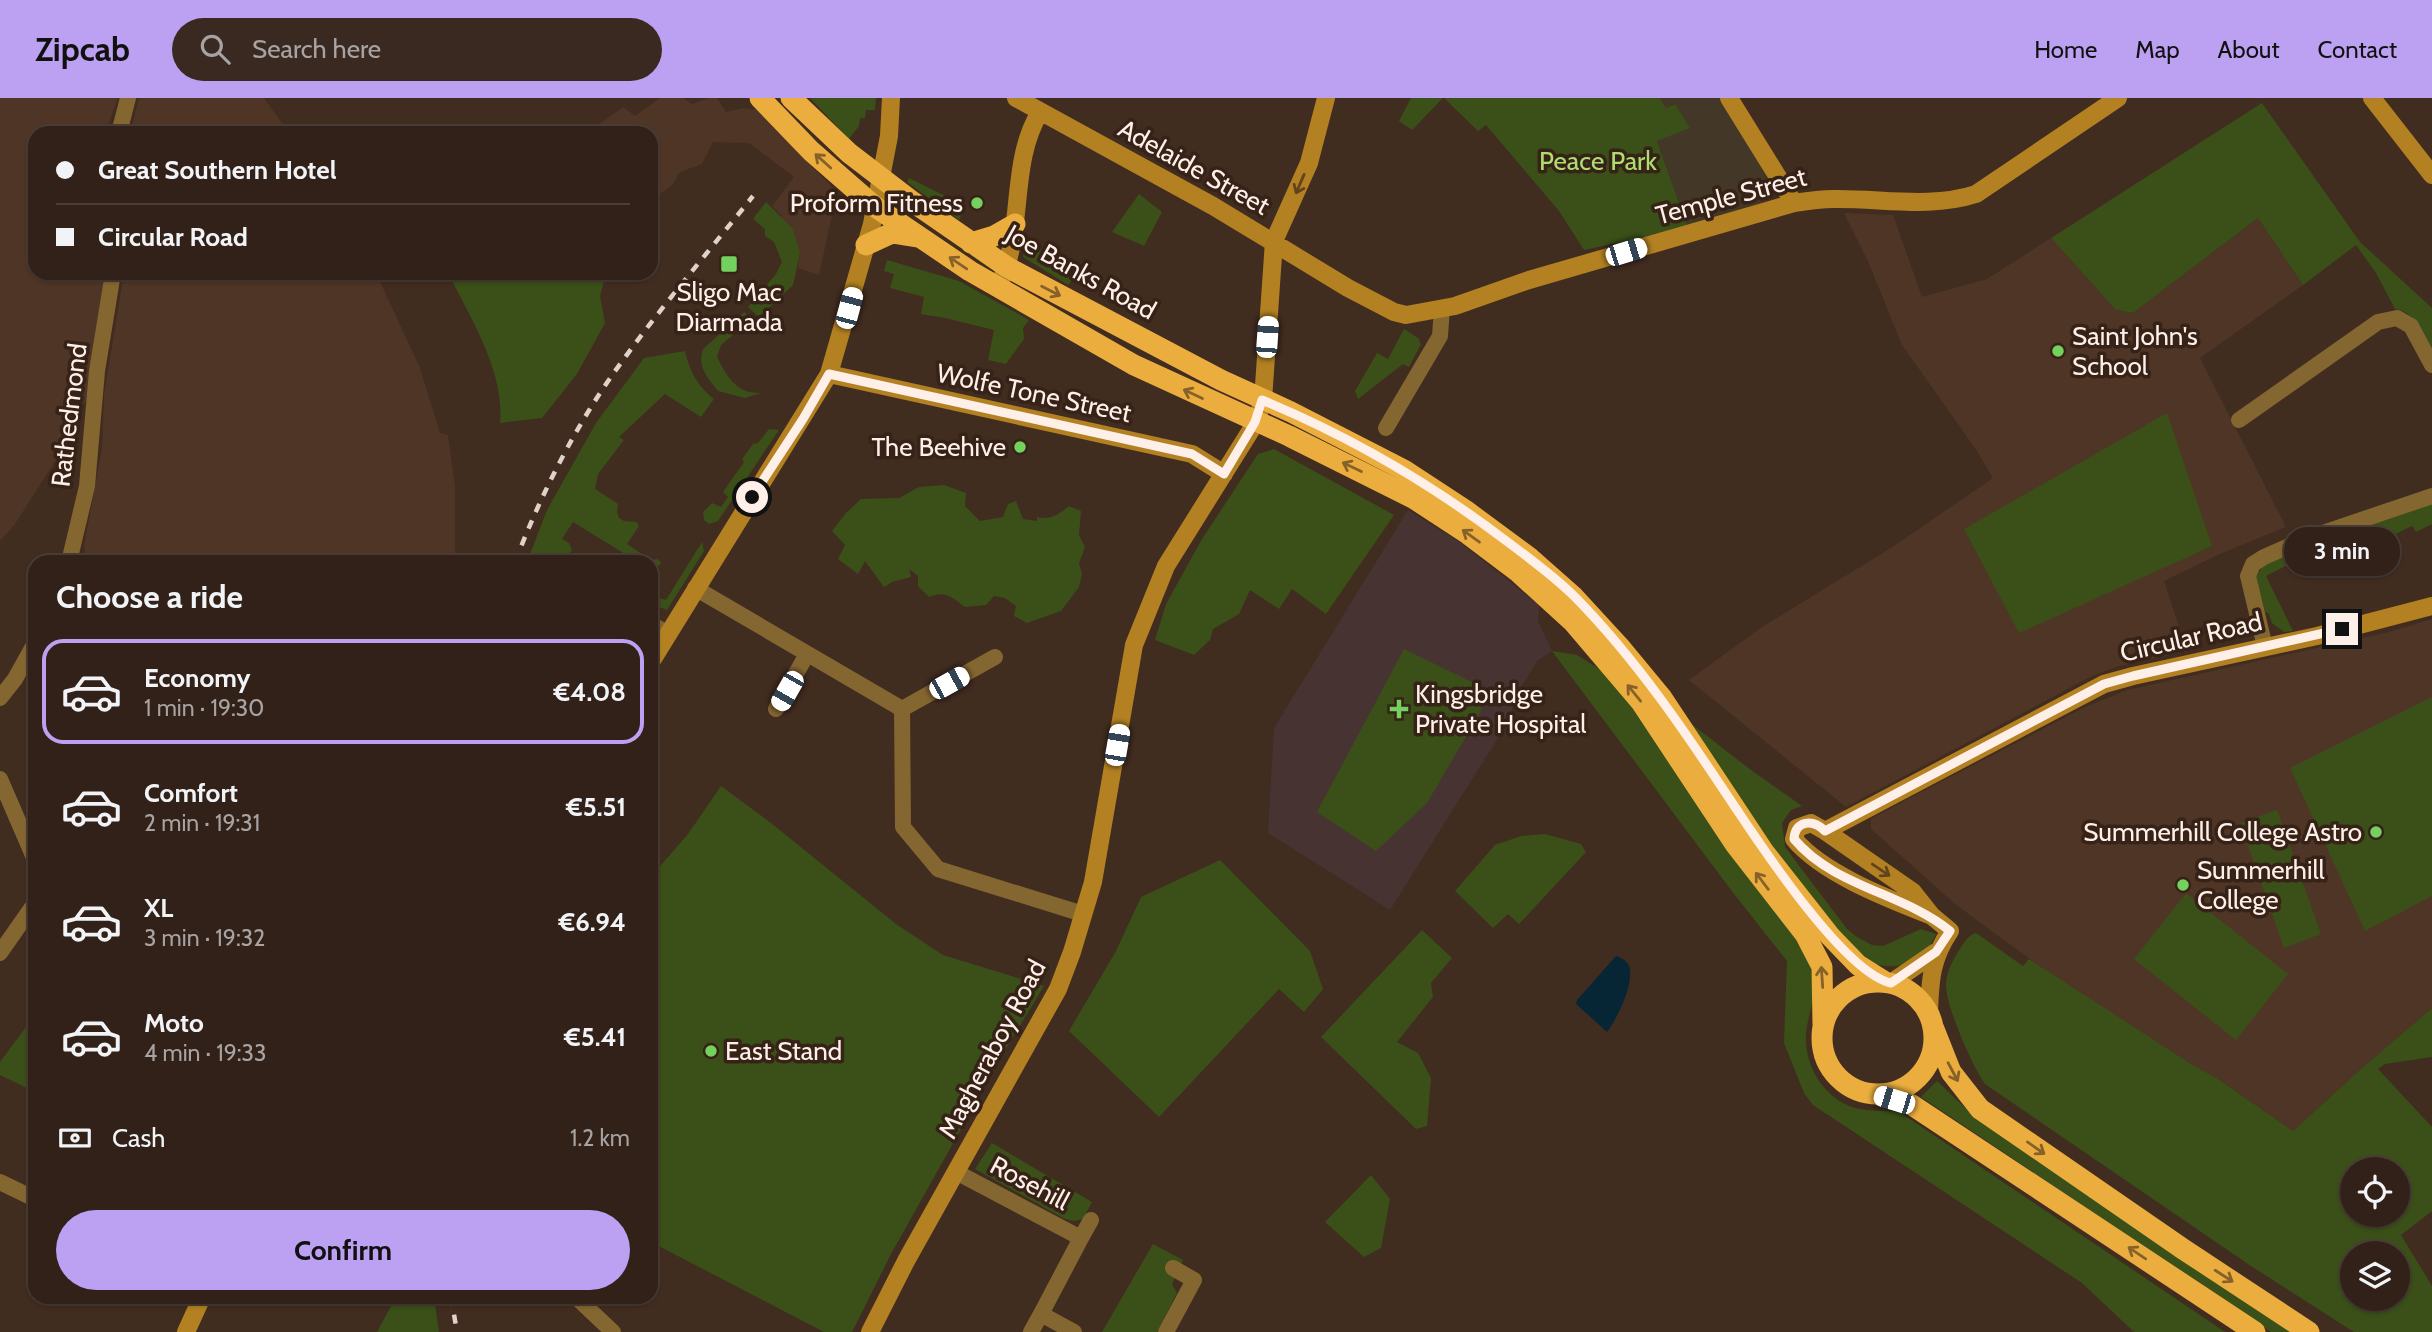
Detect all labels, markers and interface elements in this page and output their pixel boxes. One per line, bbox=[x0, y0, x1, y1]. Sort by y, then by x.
search box bbox=[172, 18, 662, 81]
text: Zipcab bbox=[35, 29, 130, 69]
icon: search bbox=[196, 30, 234, 68]
text: Search here bbox=[252, 33, 381, 65]
text: Home bbox=[2034, 35, 2097, 64]
text: Map bbox=[2135, 35, 2180, 64]
text: About bbox=[2218, 35, 2280, 64]
text: Contact bbox=[2318, 35, 2397, 64]
street label: Adelaide Street bbox=[1113, 112, 1275, 222]
park label: Peace Park bbox=[1539, 145, 1657, 177]
one-way arrow bbox=[814, 153, 832, 169]
text: Great Southern Hotel bbox=[98, 154, 337, 186]
street label: Temple Street bbox=[1652, 161, 1810, 231]
one-way arrow bbox=[1293, 173, 1306, 194]
place label: Proform Fitness bbox=[790, 187, 963, 219]
marker: Proform Fitness bbox=[969, 195, 985, 211]
street label: Joe Banks Road bbox=[999, 217, 1162, 326]
text: Circular Road bbox=[98, 221, 248, 253]
car bbox=[1603, 236, 1650, 268]
marker: Sligo Mac Diarmada bbox=[719, 254, 739, 274]
one-way arrow bbox=[949, 256, 968, 270]
place label: Sligo Mac Diarmada bbox=[675, 276, 783, 338]
one-way arrow bbox=[1040, 284, 1061, 298]
car bbox=[834, 285, 865, 331]
car bbox=[1256, 315, 1279, 359]
place label: Saint John's School bbox=[2072, 320, 2198, 382]
street label: Rathedmond bbox=[44, 341, 94, 489]
marker: Saint John's School bbox=[2050, 343, 2066, 359]
street label: Wolfe Tone Street bbox=[934, 357, 1134, 429]
one-way arrow bbox=[1183, 386, 1204, 400]
place label: The Beehive bbox=[871, 431, 1006, 463]
marker: The Beehive bbox=[1012, 439, 1028, 455]
one-way arrow bbox=[1342, 460, 1363, 473]
route start bbox=[736, 481, 768, 513]
callout: 3 min bbox=[2284, 528, 2400, 576]
one-way arrow bbox=[1462, 529, 1481, 543]
text: 3 min bbox=[2314, 537, 2370, 565]
text: Choose a ride bbox=[56, 577, 243, 616]
street label: Circular Road bbox=[2117, 605, 2265, 669]
route end bbox=[2326, 613, 2358, 645]
icon: car bbox=[60, 660, 123, 723]
text: Economy bbox=[144, 662, 250, 694]
car bbox=[926, 664, 973, 702]
car bbox=[768, 668, 807, 714]
text: €4.08 bbox=[554, 676, 626, 708]
place label: Kingsbridge Private Hospital bbox=[1415, 678, 1587, 740]
one-way arrow bbox=[1626, 685, 1642, 703]
text: 1 min · 19:30 bbox=[144, 694, 264, 722]
marker: Kingsbridge Private Hospital bbox=[1389, 699, 1409, 719]
car bbox=[1104, 722, 1131, 768]
icon: car bbox=[60, 775, 123, 838]
text: Comfort bbox=[144, 777, 238, 809]
text: €5.51 bbox=[566, 791, 626, 823]
text: 2 min · 19:31 bbox=[144, 809, 260, 837]
place label: Summerhill College Astro bbox=[2083, 816, 2362, 848]
marker: Summerhill College Astro bbox=[2368, 824, 2384, 840]
place label: Summerhill College bbox=[2197, 854, 2325, 916]
one-way arrow bbox=[1871, 863, 1890, 877]
one-way arrow bbox=[1755, 872, 1770, 891]
marker: Summerhill College bbox=[2175, 877, 2191, 893]
icon: car bbox=[60, 890, 123, 953]
text: XL bbox=[144, 892, 173, 924]
text: €6.94 bbox=[559, 906, 626, 938]
text: 3 min · 19:32 bbox=[144, 924, 265, 952]
street label: Magheraboy Road bbox=[931, 954, 1053, 1144]
one-way arrow bbox=[1815, 966, 1828, 989]
icon: car bbox=[60, 1005, 123, 1068]
text: Moto bbox=[144, 1007, 204, 1039]
text: €5.41 bbox=[564, 1021, 626, 1053]
place label: East Stand bbox=[725, 1035, 842, 1067]
text: 4 min · 19:33 bbox=[144, 1039, 266, 1067]
marker: East Stand bbox=[703, 1043, 719, 1059]
one-way arrow bbox=[1946, 1061, 1960, 1081]
car bbox=[1871, 1084, 1918, 1116]
icon: cash bbox=[56, 1119, 94, 1157]
text: Cash bbox=[112, 1122, 165, 1154]
text: 1.2 km bbox=[570, 1124, 630, 1152]
one-way arrow bbox=[2026, 1141, 2045, 1155]
street label: Rosehill bbox=[985, 1149, 1075, 1217]
map controls bbox=[2340, 1157, 2410, 1311]
button: locate bbox=[2340, 1157, 2410, 1227]
button: Confirm bbox=[56, 1210, 630, 1290]
button: layers bbox=[2340, 1241, 2410, 1311]
one-way arrow bbox=[2128, 1246, 2147, 1261]
one-way arrow bbox=[2214, 1269, 2233, 1283]

